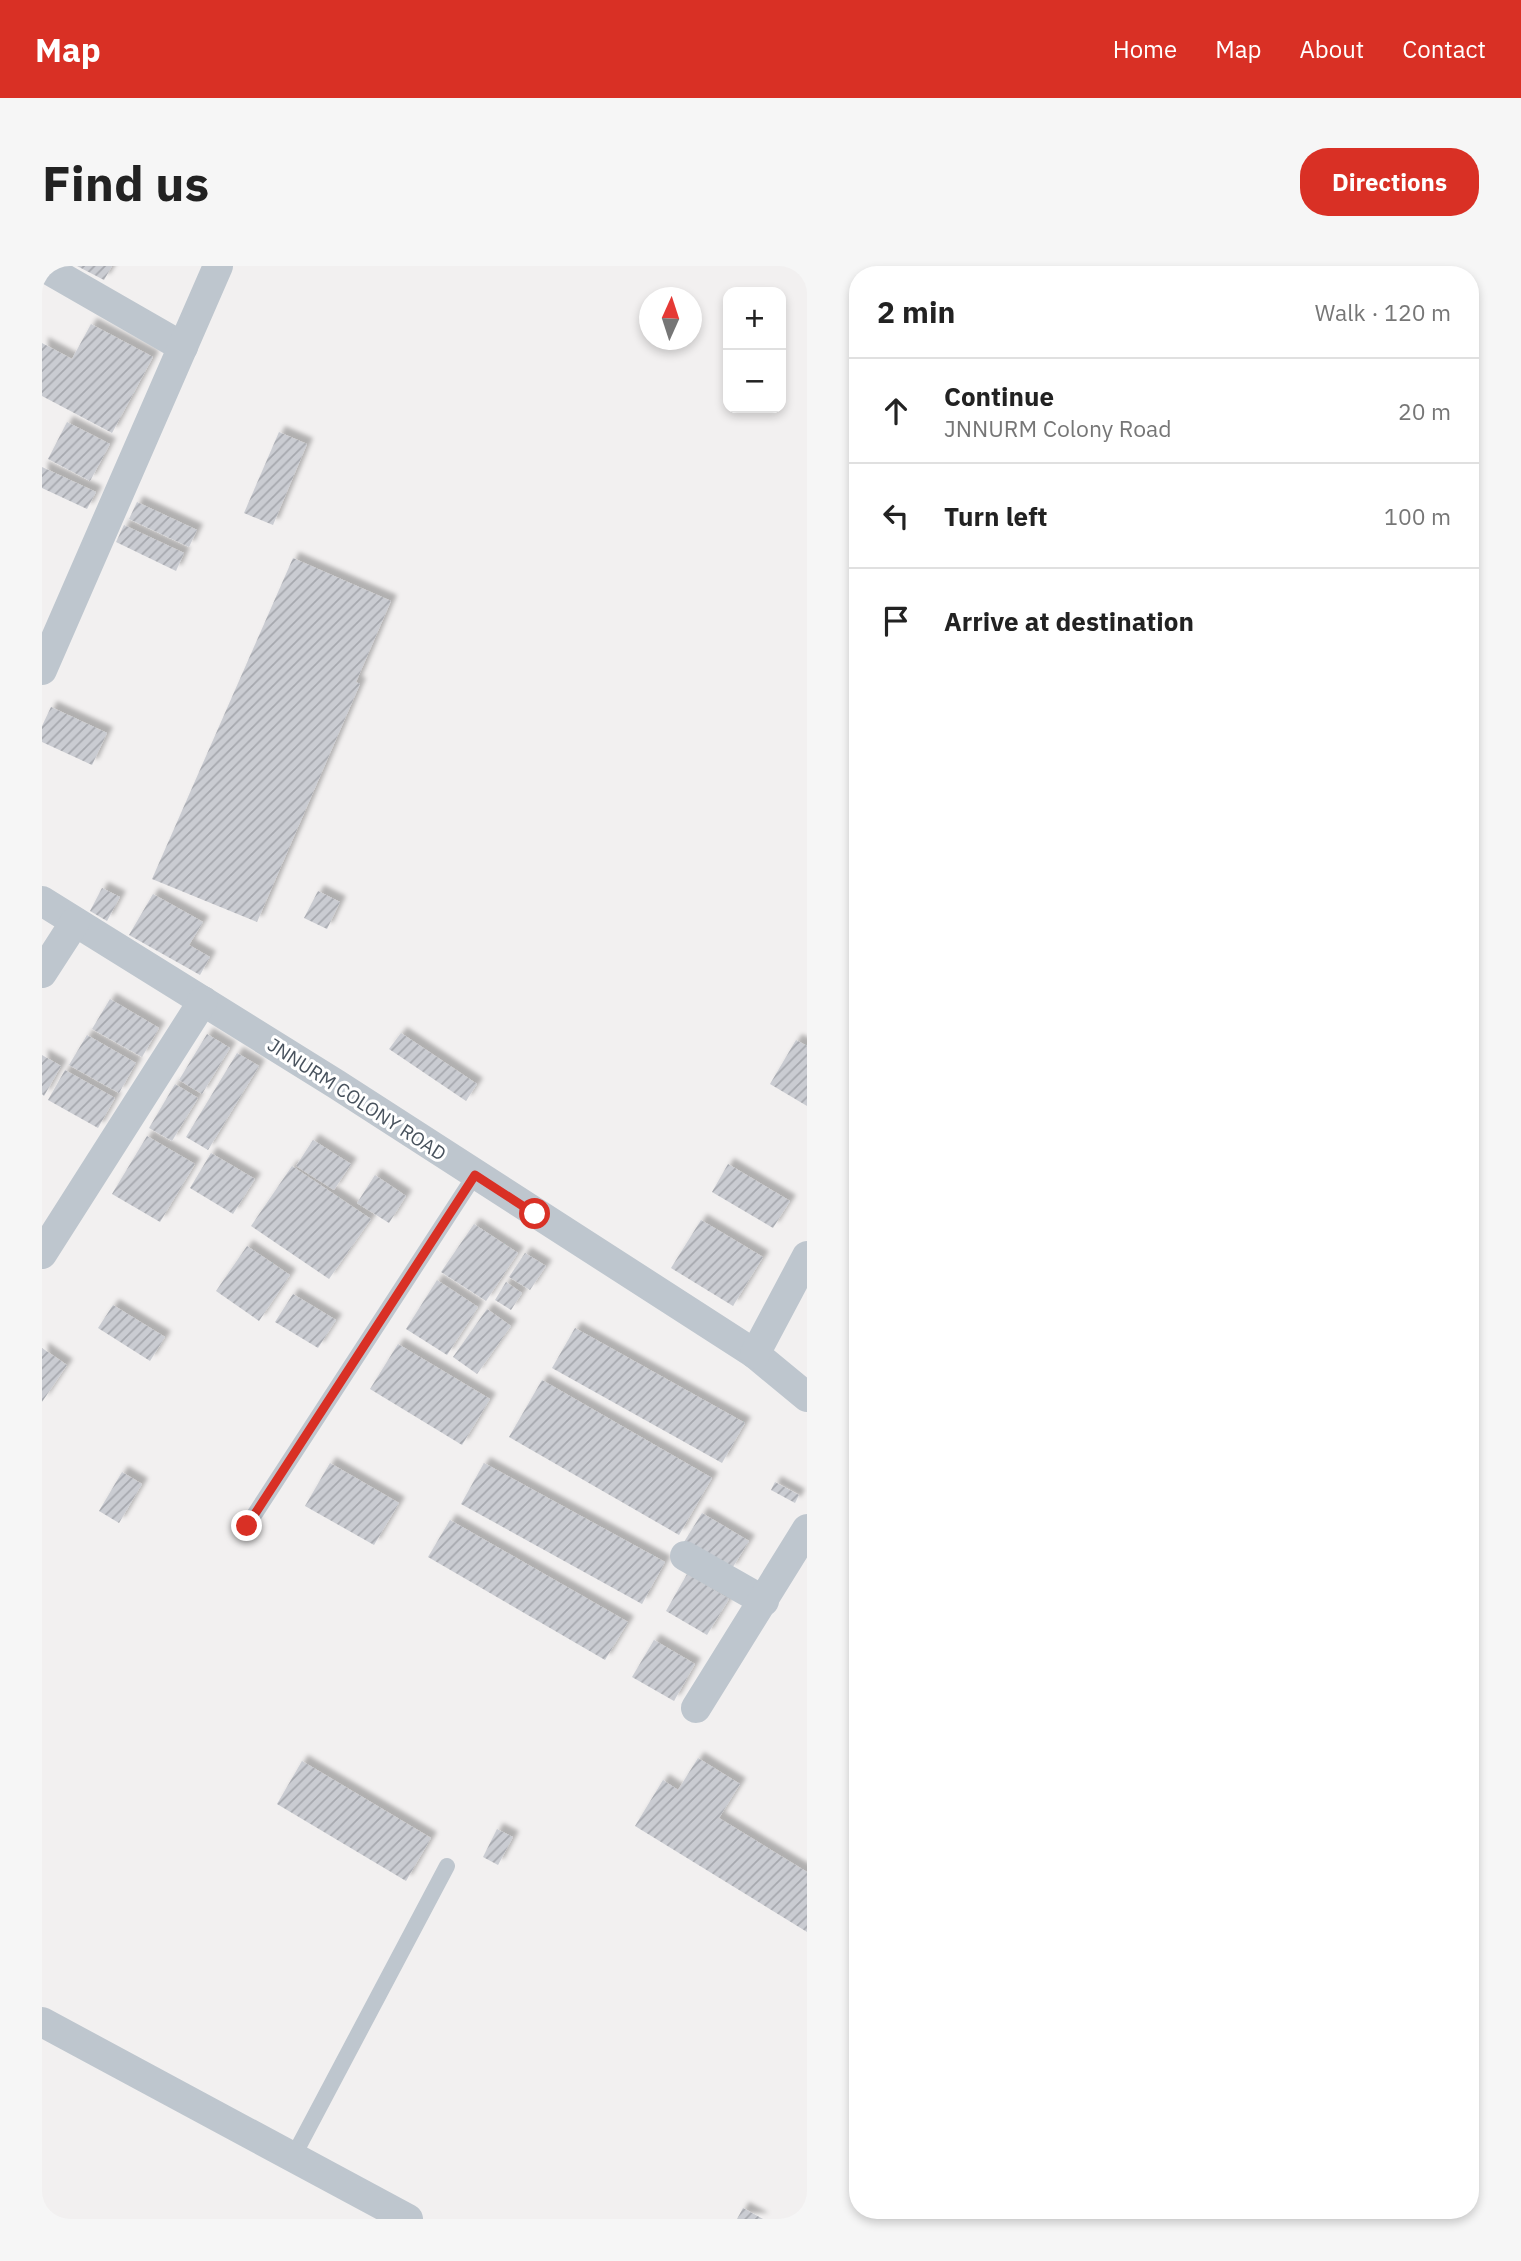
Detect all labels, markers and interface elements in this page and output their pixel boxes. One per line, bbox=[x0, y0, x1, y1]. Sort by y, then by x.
text: Map bbox=[35, 28, 101, 71]
text: Home bbox=[1113, 33, 1177, 65]
text: Map bbox=[1215, 33, 1261, 65]
text: About bbox=[1299, 33, 1364, 65]
text: Contact bbox=[1402, 33, 1486, 65]
button: Directions bbox=[1300, 148, 1479, 216]
text: Find us bbox=[42, 151, 209, 214]
north arrow bbox=[639, 287, 702, 350]
map controls bbox=[723, 287, 786, 413]
button: + bbox=[723, 287, 786, 350]
text: 2 min bbox=[877, 292, 955, 331]
text: Walk · 120 m bbox=[1315, 297, 1451, 327]
button: − bbox=[723, 350, 786, 413]
text: Continue bbox=[944, 379, 1054, 413]
icon: ahead bbox=[877, 392, 915, 430]
text: 20 m bbox=[1398, 396, 1451, 426]
text: JNNURM Colony Road bbox=[944, 413, 1172, 443]
icon: left bbox=[877, 497, 915, 535]
text: Turn left bbox=[944, 499, 1047, 533]
text: 100 m bbox=[1384, 501, 1451, 531]
icon: arrive bbox=[877, 602, 915, 640]
text: Arrive at destination bbox=[944, 604, 1194, 638]
street label: JNNURM COLONY ROAD bbox=[263, 1032, 451, 1166]
route start bbox=[519, 1198, 550, 1229]
route end bbox=[231, 1510, 262, 1541]

